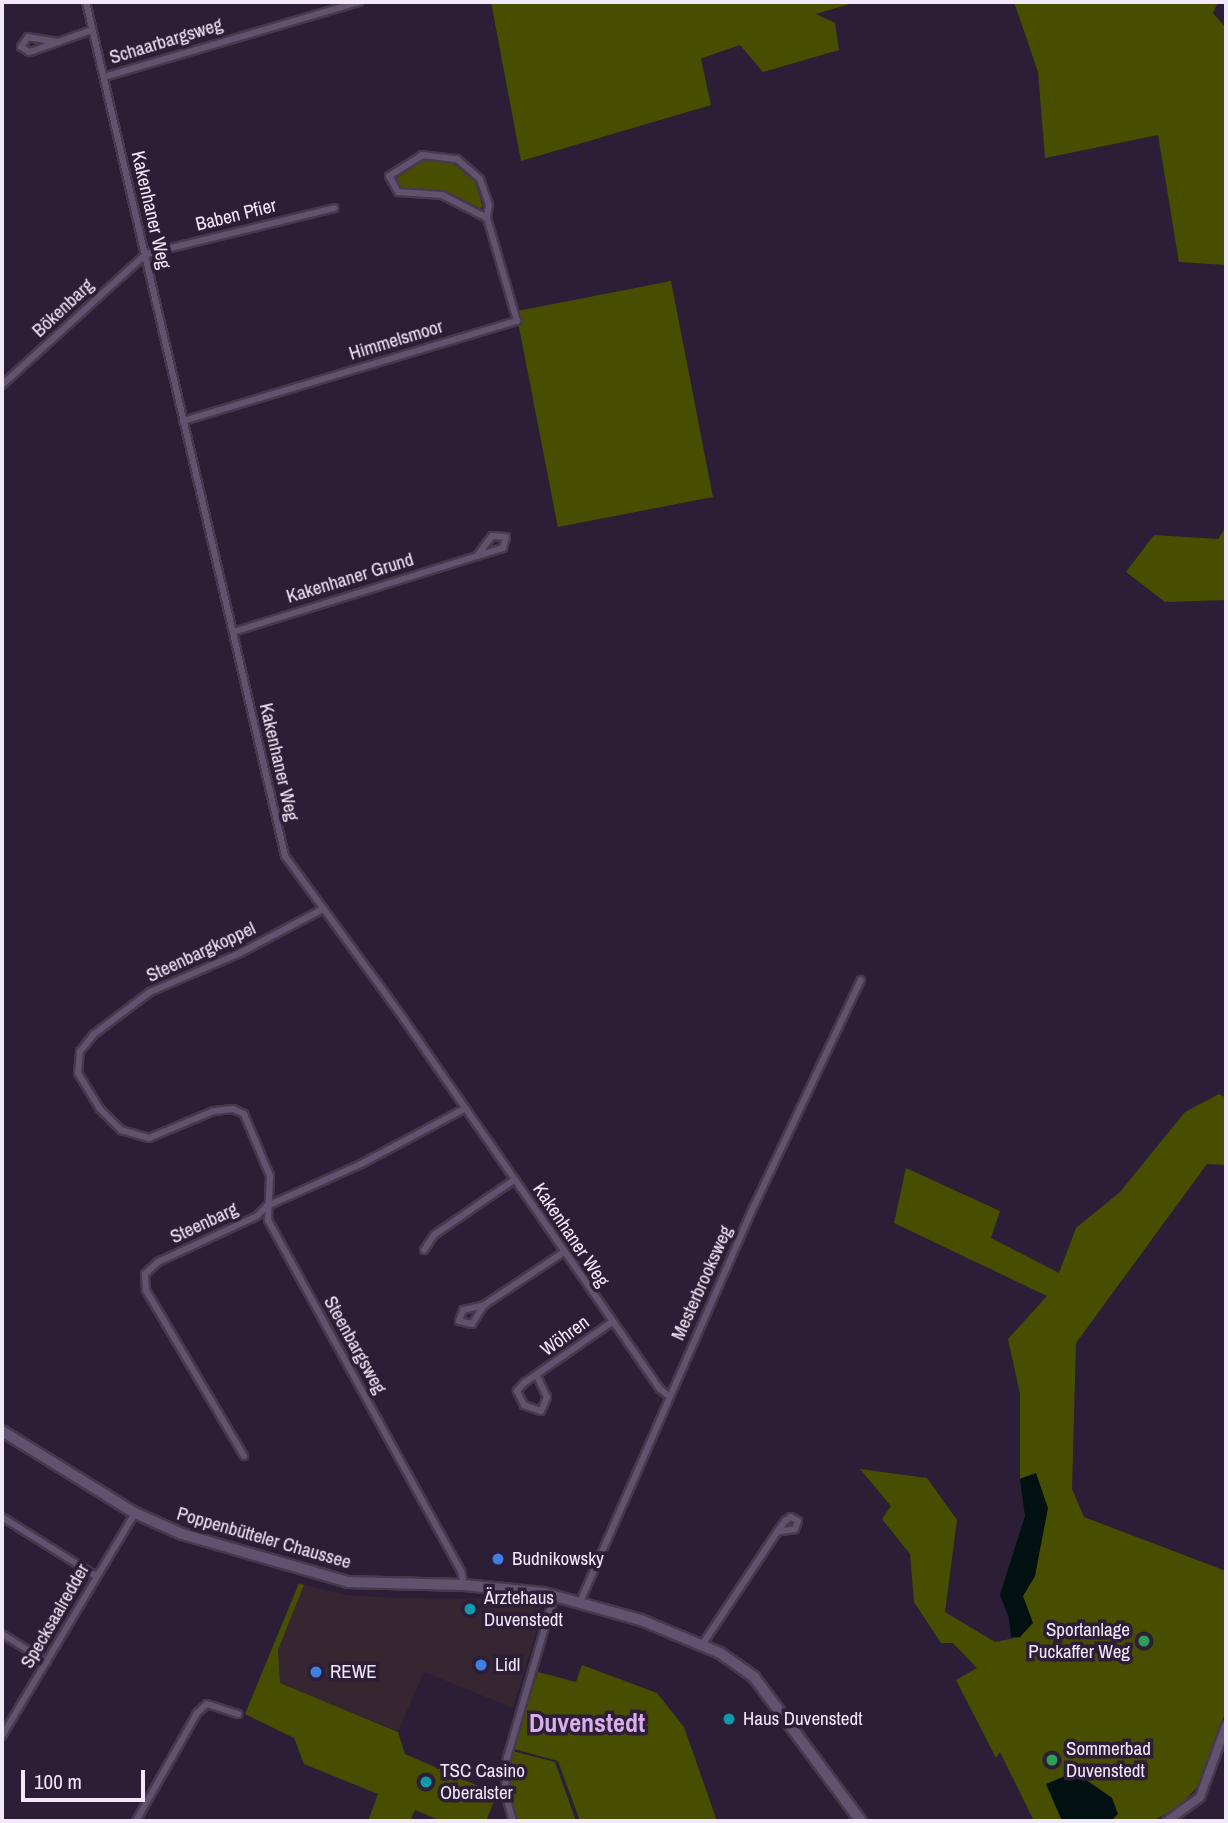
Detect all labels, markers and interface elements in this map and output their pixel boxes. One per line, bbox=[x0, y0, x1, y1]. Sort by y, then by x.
street label: Schaarbargsweg bbox=[107, 13, 225, 69]
street label: Kakenhaner Weg bbox=[126, 149, 176, 271]
street label: Baben Pfier bbox=[193, 194, 279, 236]
street label: Bökenbarg bbox=[28, 274, 98, 342]
street label: Himmelsmoor bbox=[346, 315, 446, 365]
street label: Kakenhaner Grund bbox=[284, 548, 416, 608]
street label: Kakenhaner Weg bbox=[254, 701, 304, 823]
street label: Steenbargkoppel bbox=[143, 917, 259, 987]
street label: Kakenhaner Weg bbox=[528, 1179, 614, 1291]
street label: Steenbarg bbox=[167, 1197, 241, 1249]
street label: Mesterbrooksweg bbox=[667, 1222, 737, 1344]
street label: Steenbargsweg bbox=[319, 1292, 391, 1398]
street label: Wöhren bbox=[536, 1311, 594, 1361]
street label: Poppenbütteler Chaussee bbox=[174, 1502, 354, 1574]
place label: Budnikowsky bbox=[512, 1548, 604, 1570]
marker: Budnikowsky bbox=[490, 1551, 506, 1567]
street label: Specksaalredder bbox=[16, 1560, 94, 1672]
place label: Ärztehaus Duvenstedt bbox=[484, 1587, 563, 1631]
marker: Ärztehaus Duvenstedt bbox=[462, 1601, 478, 1617]
place label: Sportanlage Puckaffer Weg bbox=[1028, 1619, 1130, 1663]
marker: Sportanlage Puckaffer Weg bbox=[1136, 1633, 1152, 1649]
place label: Lidl bbox=[495, 1654, 520, 1676]
marker: Lidl bbox=[473, 1657, 489, 1673]
place label: REWE bbox=[330, 1661, 377, 1683]
marker: REWE bbox=[308, 1664, 324, 1680]
district label: Duvenstedt bbox=[529, 1707, 645, 1739]
place label: Haus Duvenstedt bbox=[743, 1708, 863, 1730]
marker: Haus Duvenstedt bbox=[721, 1711, 737, 1727]
place label: Sommerbad Duvenstedt bbox=[1066, 1738, 1151, 1782]
marker: Sommerbad Duvenstedt bbox=[1044, 1752, 1060, 1768]
scale bar bbox=[24, 1756, 149, 1800]
place label: TSC Casino Oberalster bbox=[440, 1760, 525, 1804]
text: 100 m bbox=[34, 1767, 82, 1796]
marker: TSC Casino Oberalster bbox=[418, 1774, 434, 1790]

